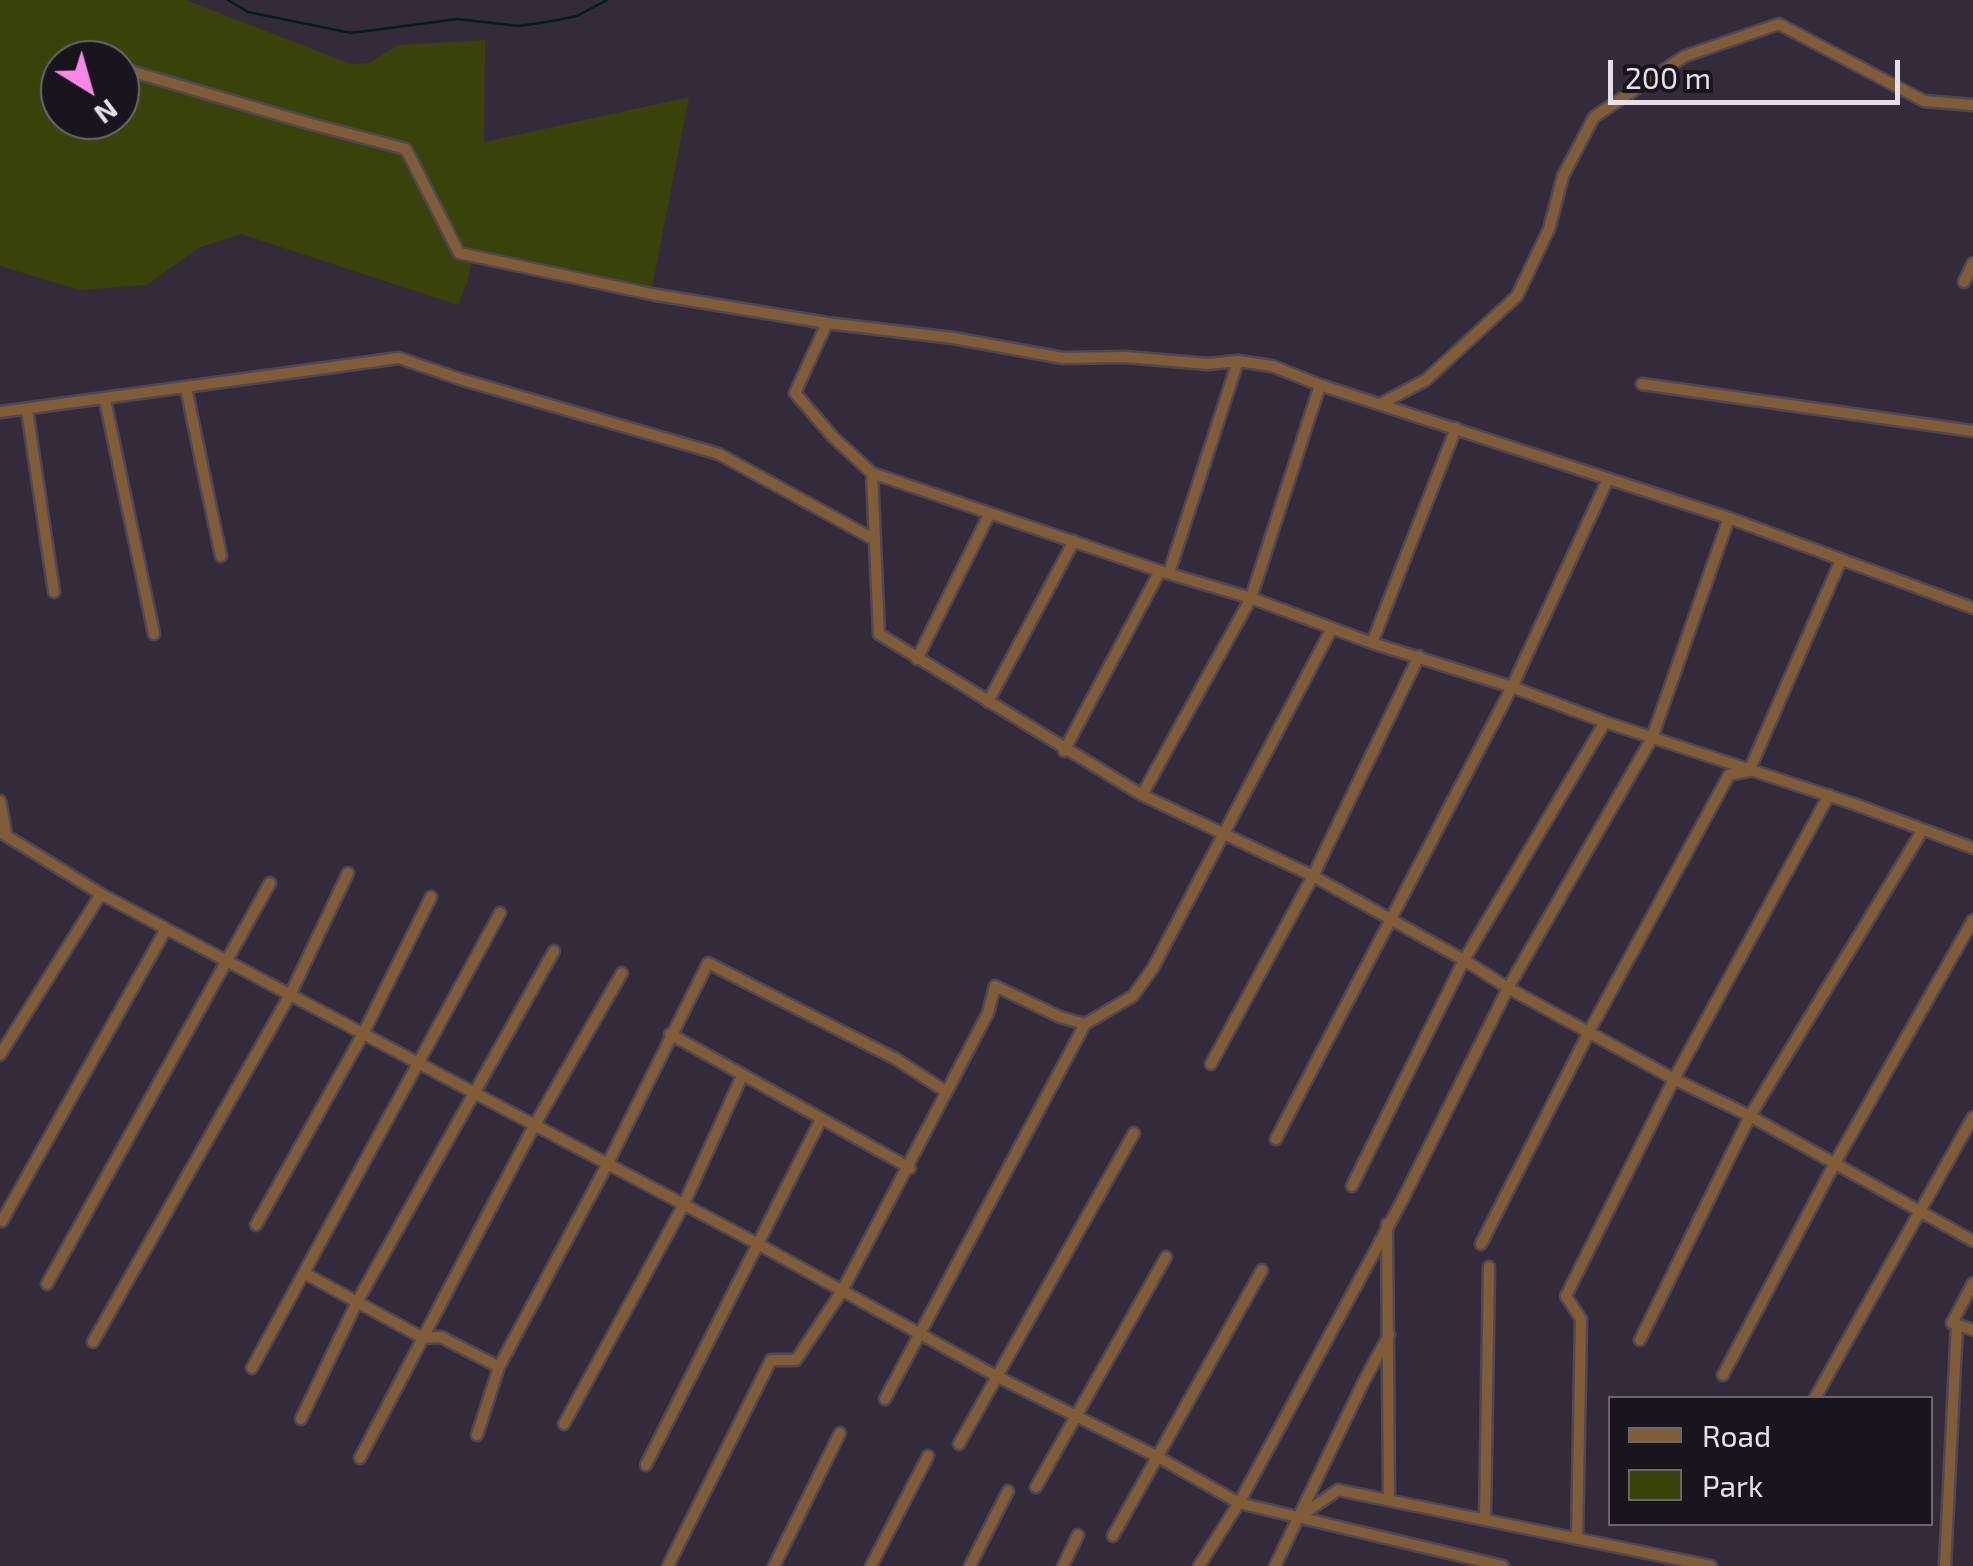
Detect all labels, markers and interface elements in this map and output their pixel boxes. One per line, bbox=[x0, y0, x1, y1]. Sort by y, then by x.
north arrow bbox=[40, 40, 140, 140]
scale bar bbox=[1613, 40, 1906, 102]
text: 200 m bbox=[1625, 59, 1711, 95]
text: N bbox=[89, 93, 125, 132]
legend bbox=[1608, 1396, 1933, 1526]
text: Road bbox=[1702, 1417, 1771, 1453]
text: Park bbox=[1702, 1467, 1763, 1503]

